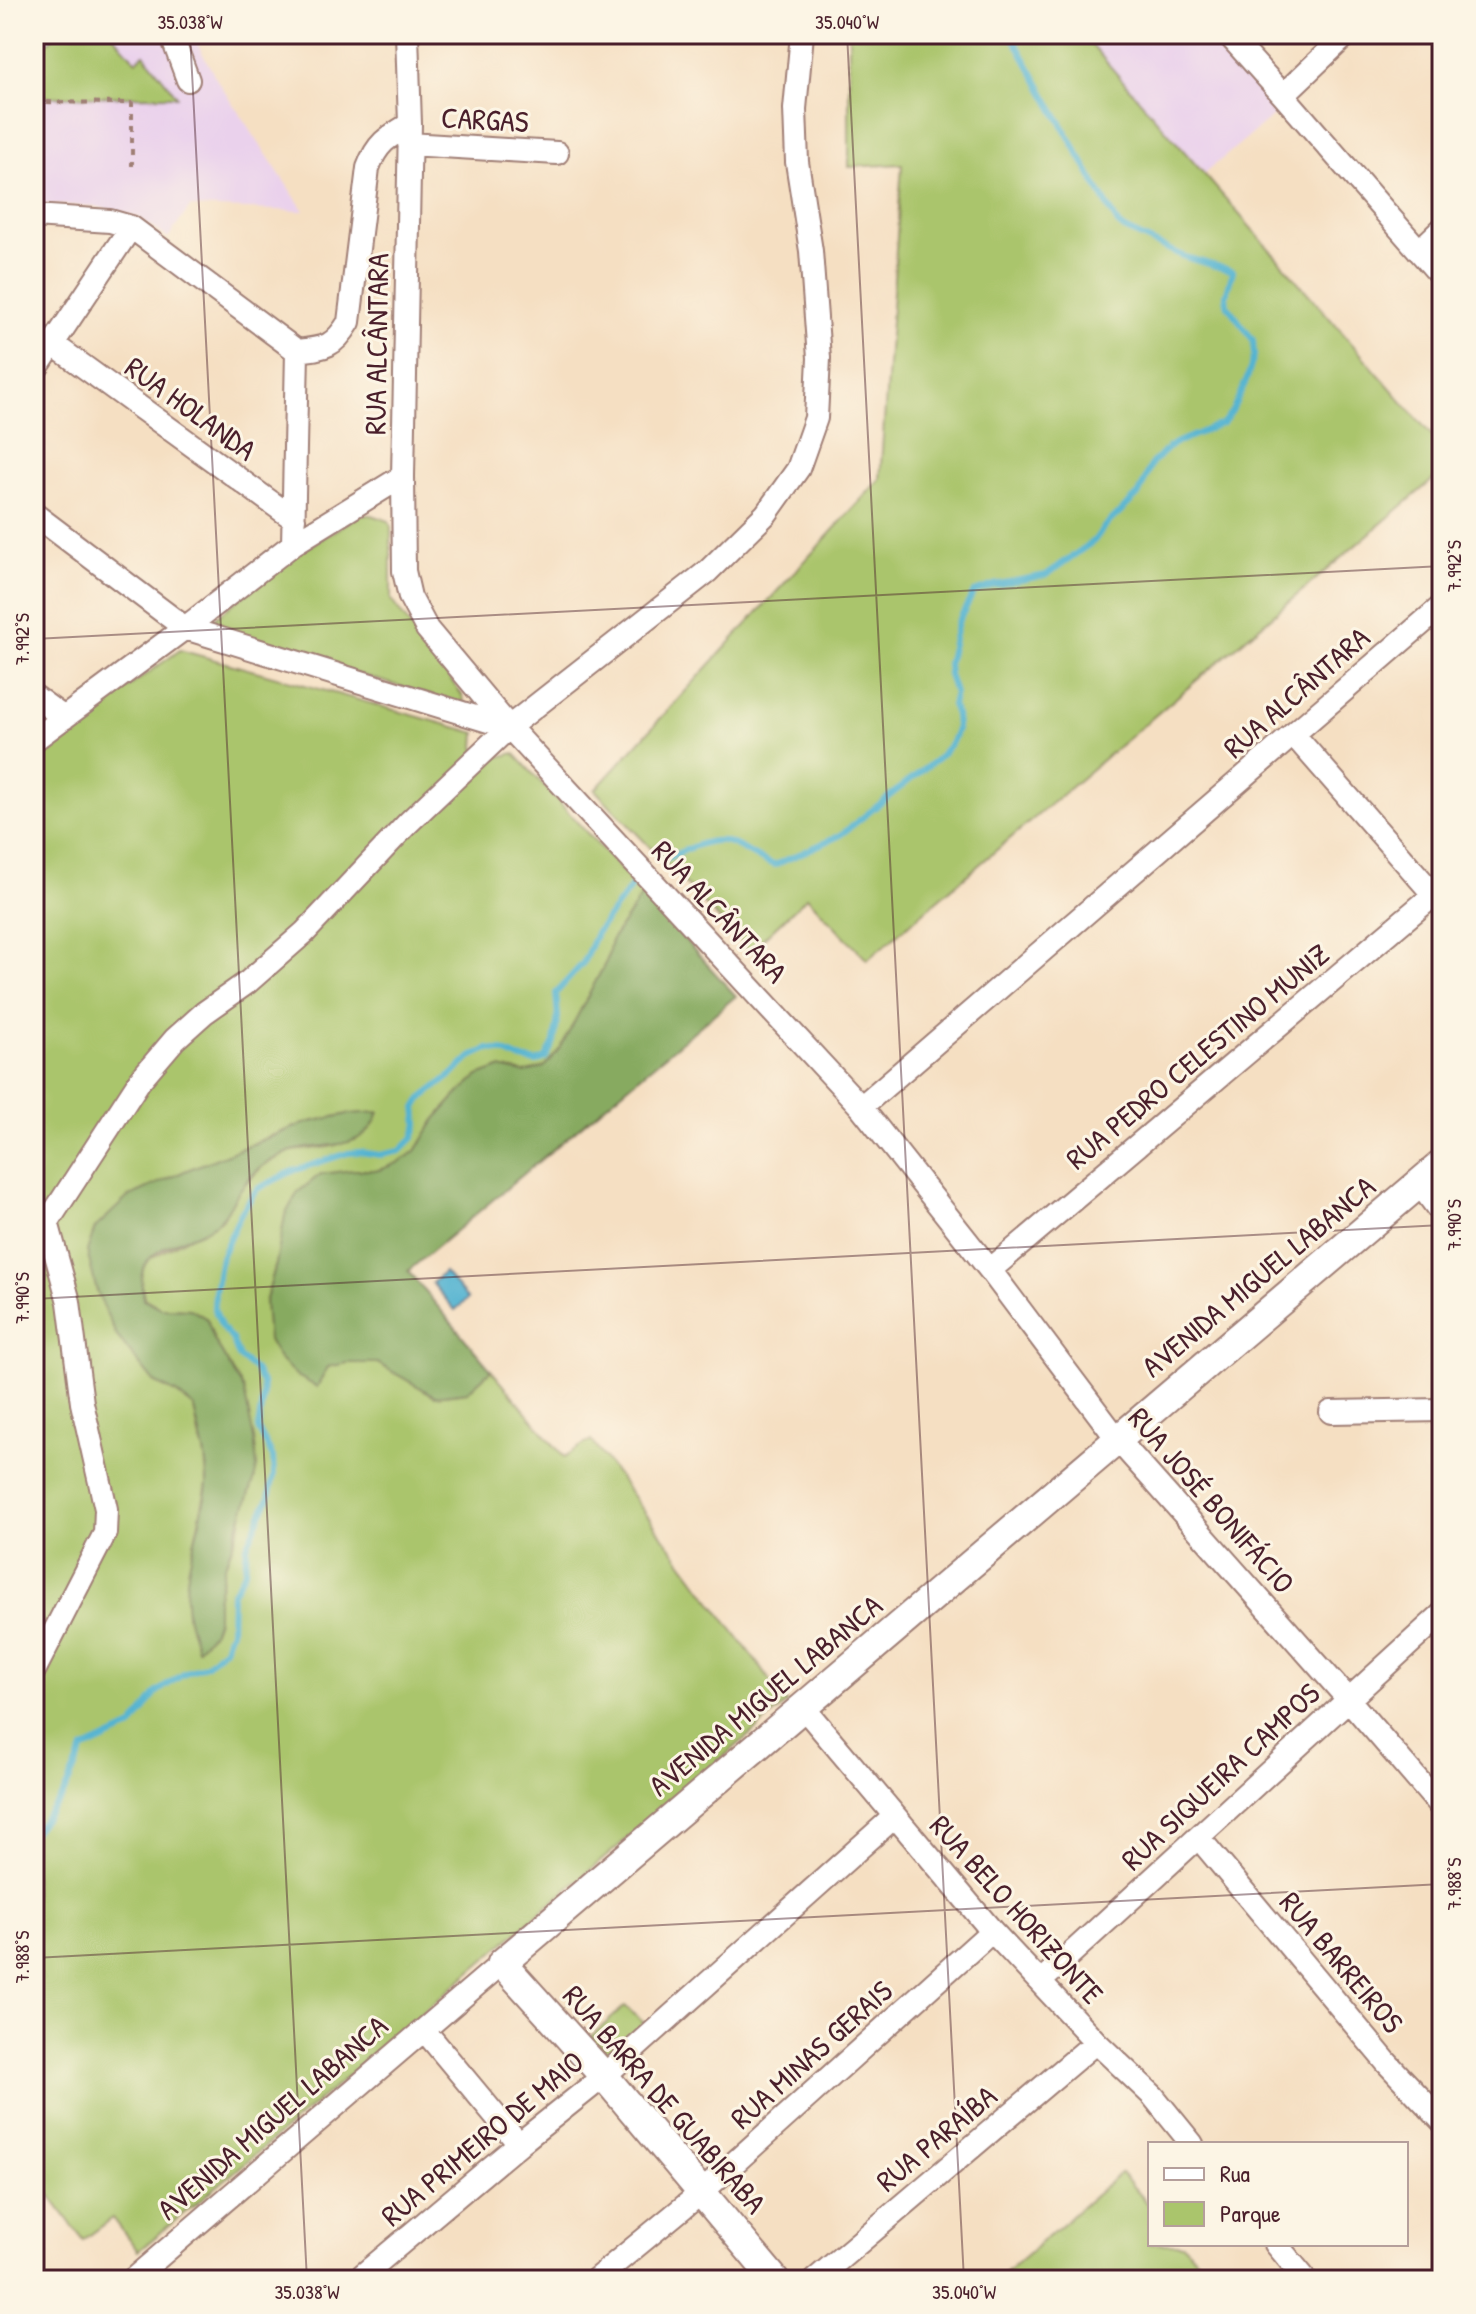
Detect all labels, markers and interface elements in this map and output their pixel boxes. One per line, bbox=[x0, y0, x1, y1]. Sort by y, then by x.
text: 35.038°W bbox=[157, 8, 223, 35]
text: 35.040°W bbox=[815, 8, 880, 35]
street label: CARGAS bbox=[440, 97, 530, 141]
street label: RUA ALCÂNTARA bbox=[354, 253, 398, 435]
street label: RUA HOLANDA bbox=[117, 347, 265, 469]
text: 7.992°S bbox=[1440, 540, 1467, 592]
text: 7.992°S bbox=[8, 613, 35, 665]
street label: RUA ALCÂNTARA bbox=[1214, 617, 1378, 767]
street label: RUA ALCÂNTARA bbox=[643, 831, 797, 991]
street label: RUA PEDRO CELESTINO MUNIZ bbox=[1057, 934, 1337, 1178]
street label: AVENIDA MIGUEL LABANCA bbox=[1133, 1166, 1383, 1386]
text: 7.990°S bbox=[1440, 1199, 1467, 1251]
text: 7.990°S bbox=[8, 1272, 35, 1324]
street label: RUA JOSÉ BONIFÁCIO bbox=[1120, 1398, 1304, 1602]
street label: AVENIDA MIGUEL LABANCA bbox=[640, 1585, 890, 1805]
street label: RUA SIQUEIRA CAMPOS bbox=[1112, 1673, 1328, 1879]
street label: RUA BELO HORIZONTE bbox=[921, 1806, 1113, 2012]
text: 7.988°S bbox=[1440, 1858, 1467, 1910]
street label: RUA BARREIROS bbox=[1271, 1883, 1413, 2041]
text: 7.988°S bbox=[8, 1931, 35, 1983]
street label: RUA MINAS GERAIS bbox=[722, 1971, 901, 2137]
street label: RUA BARRA DE GUABIRABA bbox=[555, 1976, 776, 2222]
street label: AVENIDA MIGUEL LABANCA bbox=[148, 2005, 396, 2228]
street label: RUA PRIMEIRO DE MAIO bbox=[372, 2041, 592, 2235]
street label: RUA PARAÍBA bbox=[867, 2076, 1005, 2200]
legend bbox=[1148, 2142, 1408, 2246]
text: Rua bbox=[1220, 2157, 1250, 2189]
text: Parque bbox=[1220, 2197, 1281, 2229]
text: 35.038°W bbox=[274, 2278, 340, 2305]
text: 35.040°W bbox=[932, 2278, 997, 2305]

